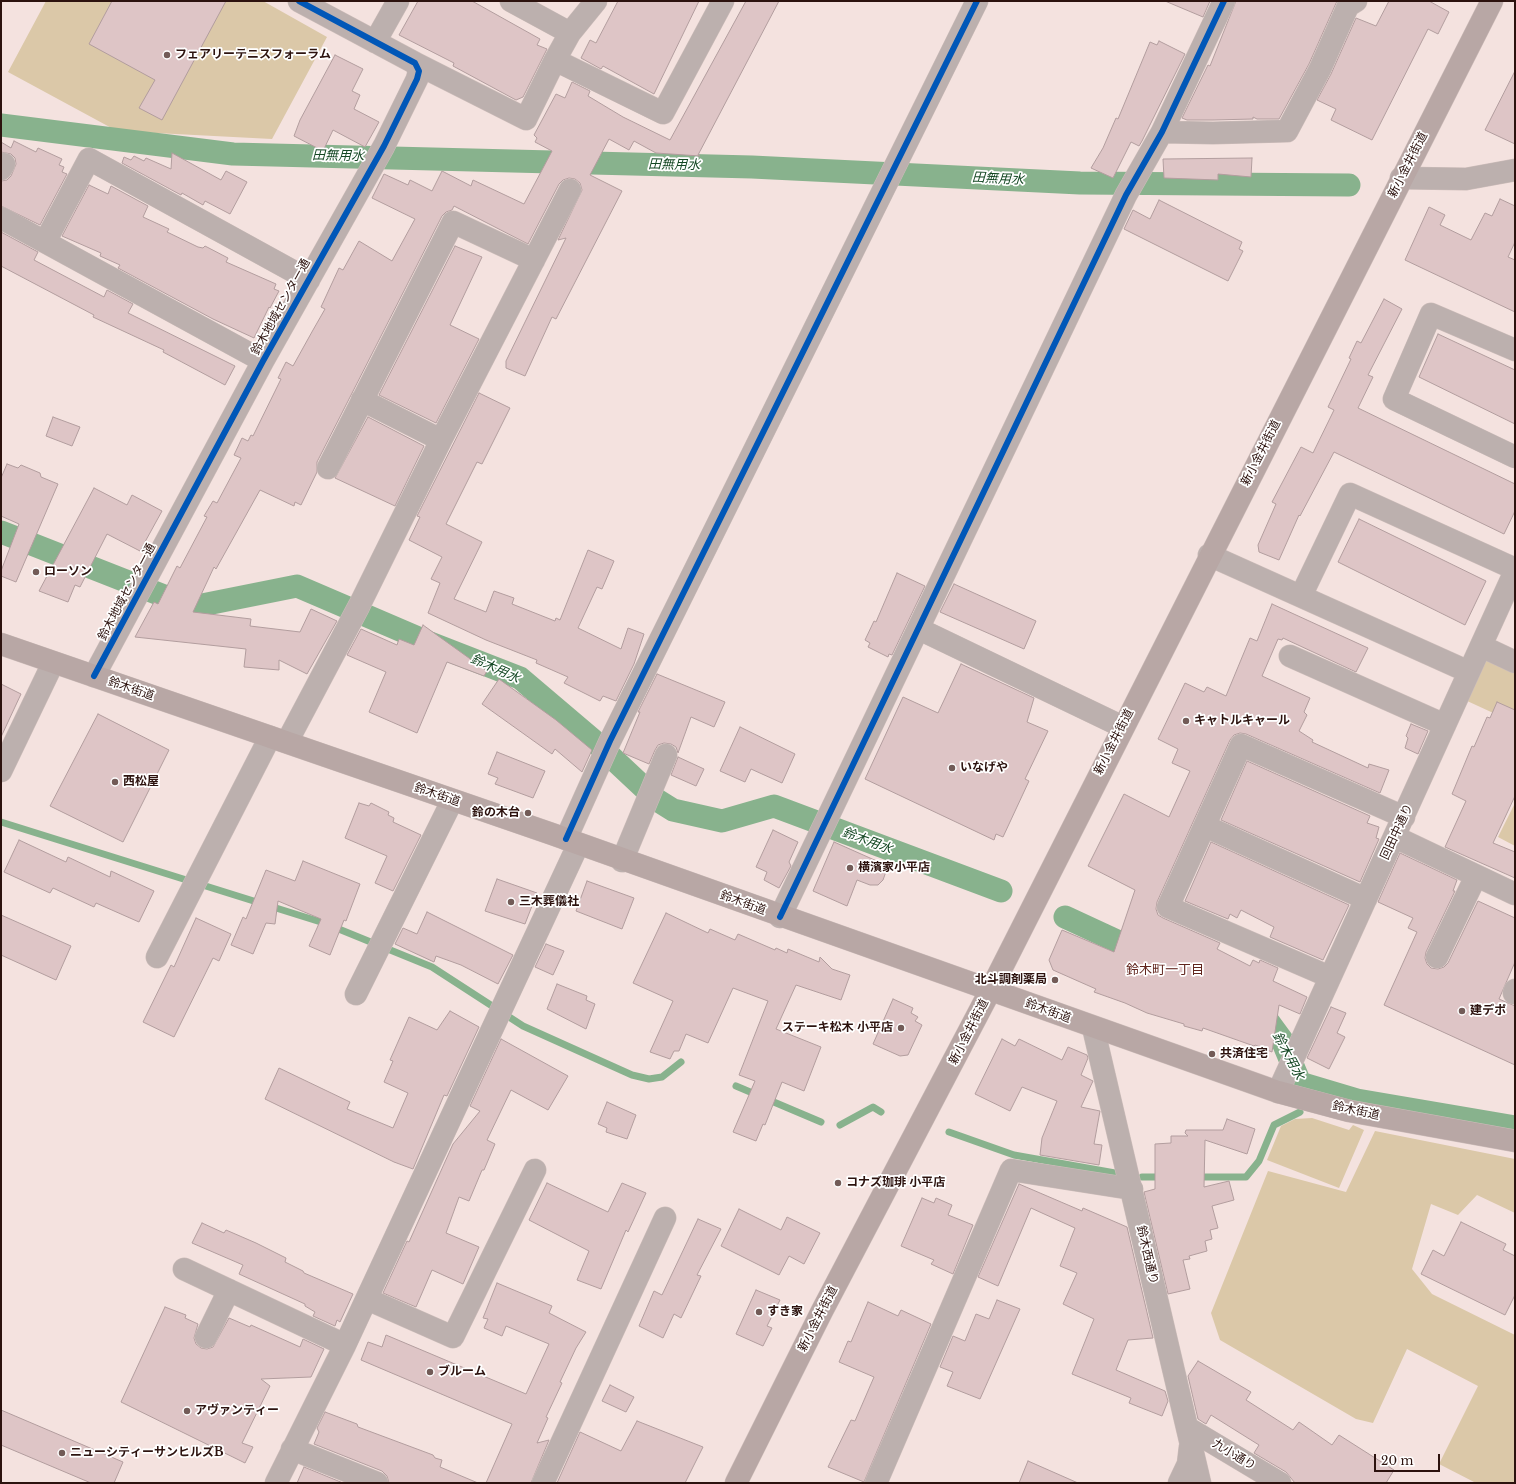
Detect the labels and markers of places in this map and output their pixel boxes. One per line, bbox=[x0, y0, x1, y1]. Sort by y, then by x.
place label: フェアリーテニスフォーラム bbox=[175, 48, 331, 62]
marker: フェアリーテニスフォーラム bbox=[162, 50, 172, 60]
place label: ローソン bbox=[44, 565, 92, 579]
marker: ローソン bbox=[31, 567, 41, 577]
place label: キャトルキャール bbox=[1194, 714, 1290, 728]
marker: キャトルキャール bbox=[1181, 716, 1191, 726]
place label: いなげや bbox=[960, 761, 1008, 775]
marker: いなげや bbox=[947, 763, 957, 773]
place label: 西松屋 bbox=[123, 775, 159, 789]
marker: 西松屋 bbox=[110, 777, 120, 787]
place label: 鈴の木台 bbox=[472, 806, 520, 820]
marker: 鈴の木台 bbox=[523, 808, 533, 818]
place label: 横濱家小平店 bbox=[858, 861, 930, 875]
marker: 横濱家小平店 bbox=[845, 863, 855, 873]
place label: 三木葬儀社 bbox=[519, 895, 579, 909]
marker: 三木葬儀社 bbox=[506, 897, 516, 907]
place label: 北斗調剤薬局 bbox=[975, 973, 1047, 987]
marker: 北斗調剤薬局 bbox=[1050, 975, 1060, 985]
place label: 建デポ bbox=[1470, 1004, 1506, 1018]
marker: 建デポ bbox=[1457, 1006, 1467, 1016]
place label: ステーキ松木 小平店 bbox=[782, 1021, 893, 1035]
marker: ステーキ松木 小平店 bbox=[896, 1023, 906, 1033]
place label: 共済住宅 bbox=[1220, 1047, 1268, 1061]
marker: 共済住宅 bbox=[1207, 1049, 1217, 1059]
place label: コナズ珈琲 小平店 bbox=[846, 1176, 945, 1190]
marker: コナズ珈琲 小平店 bbox=[833, 1178, 843, 1188]
place label: すき家 bbox=[767, 1305, 803, 1319]
marker: すき家 bbox=[754, 1307, 764, 1317]
place label: ブルーム bbox=[438, 1365, 486, 1379]
marker: ブルーム bbox=[425, 1367, 435, 1377]
place label: アヴァンティー bbox=[195, 1404, 279, 1418]
marker: アヴァンティー bbox=[182, 1406, 192, 1416]
place label: ニューシティーサンヒルズB bbox=[70, 1446, 224, 1460]
marker: ニューシティーサンヒルズB bbox=[57, 1448, 67, 1458]

